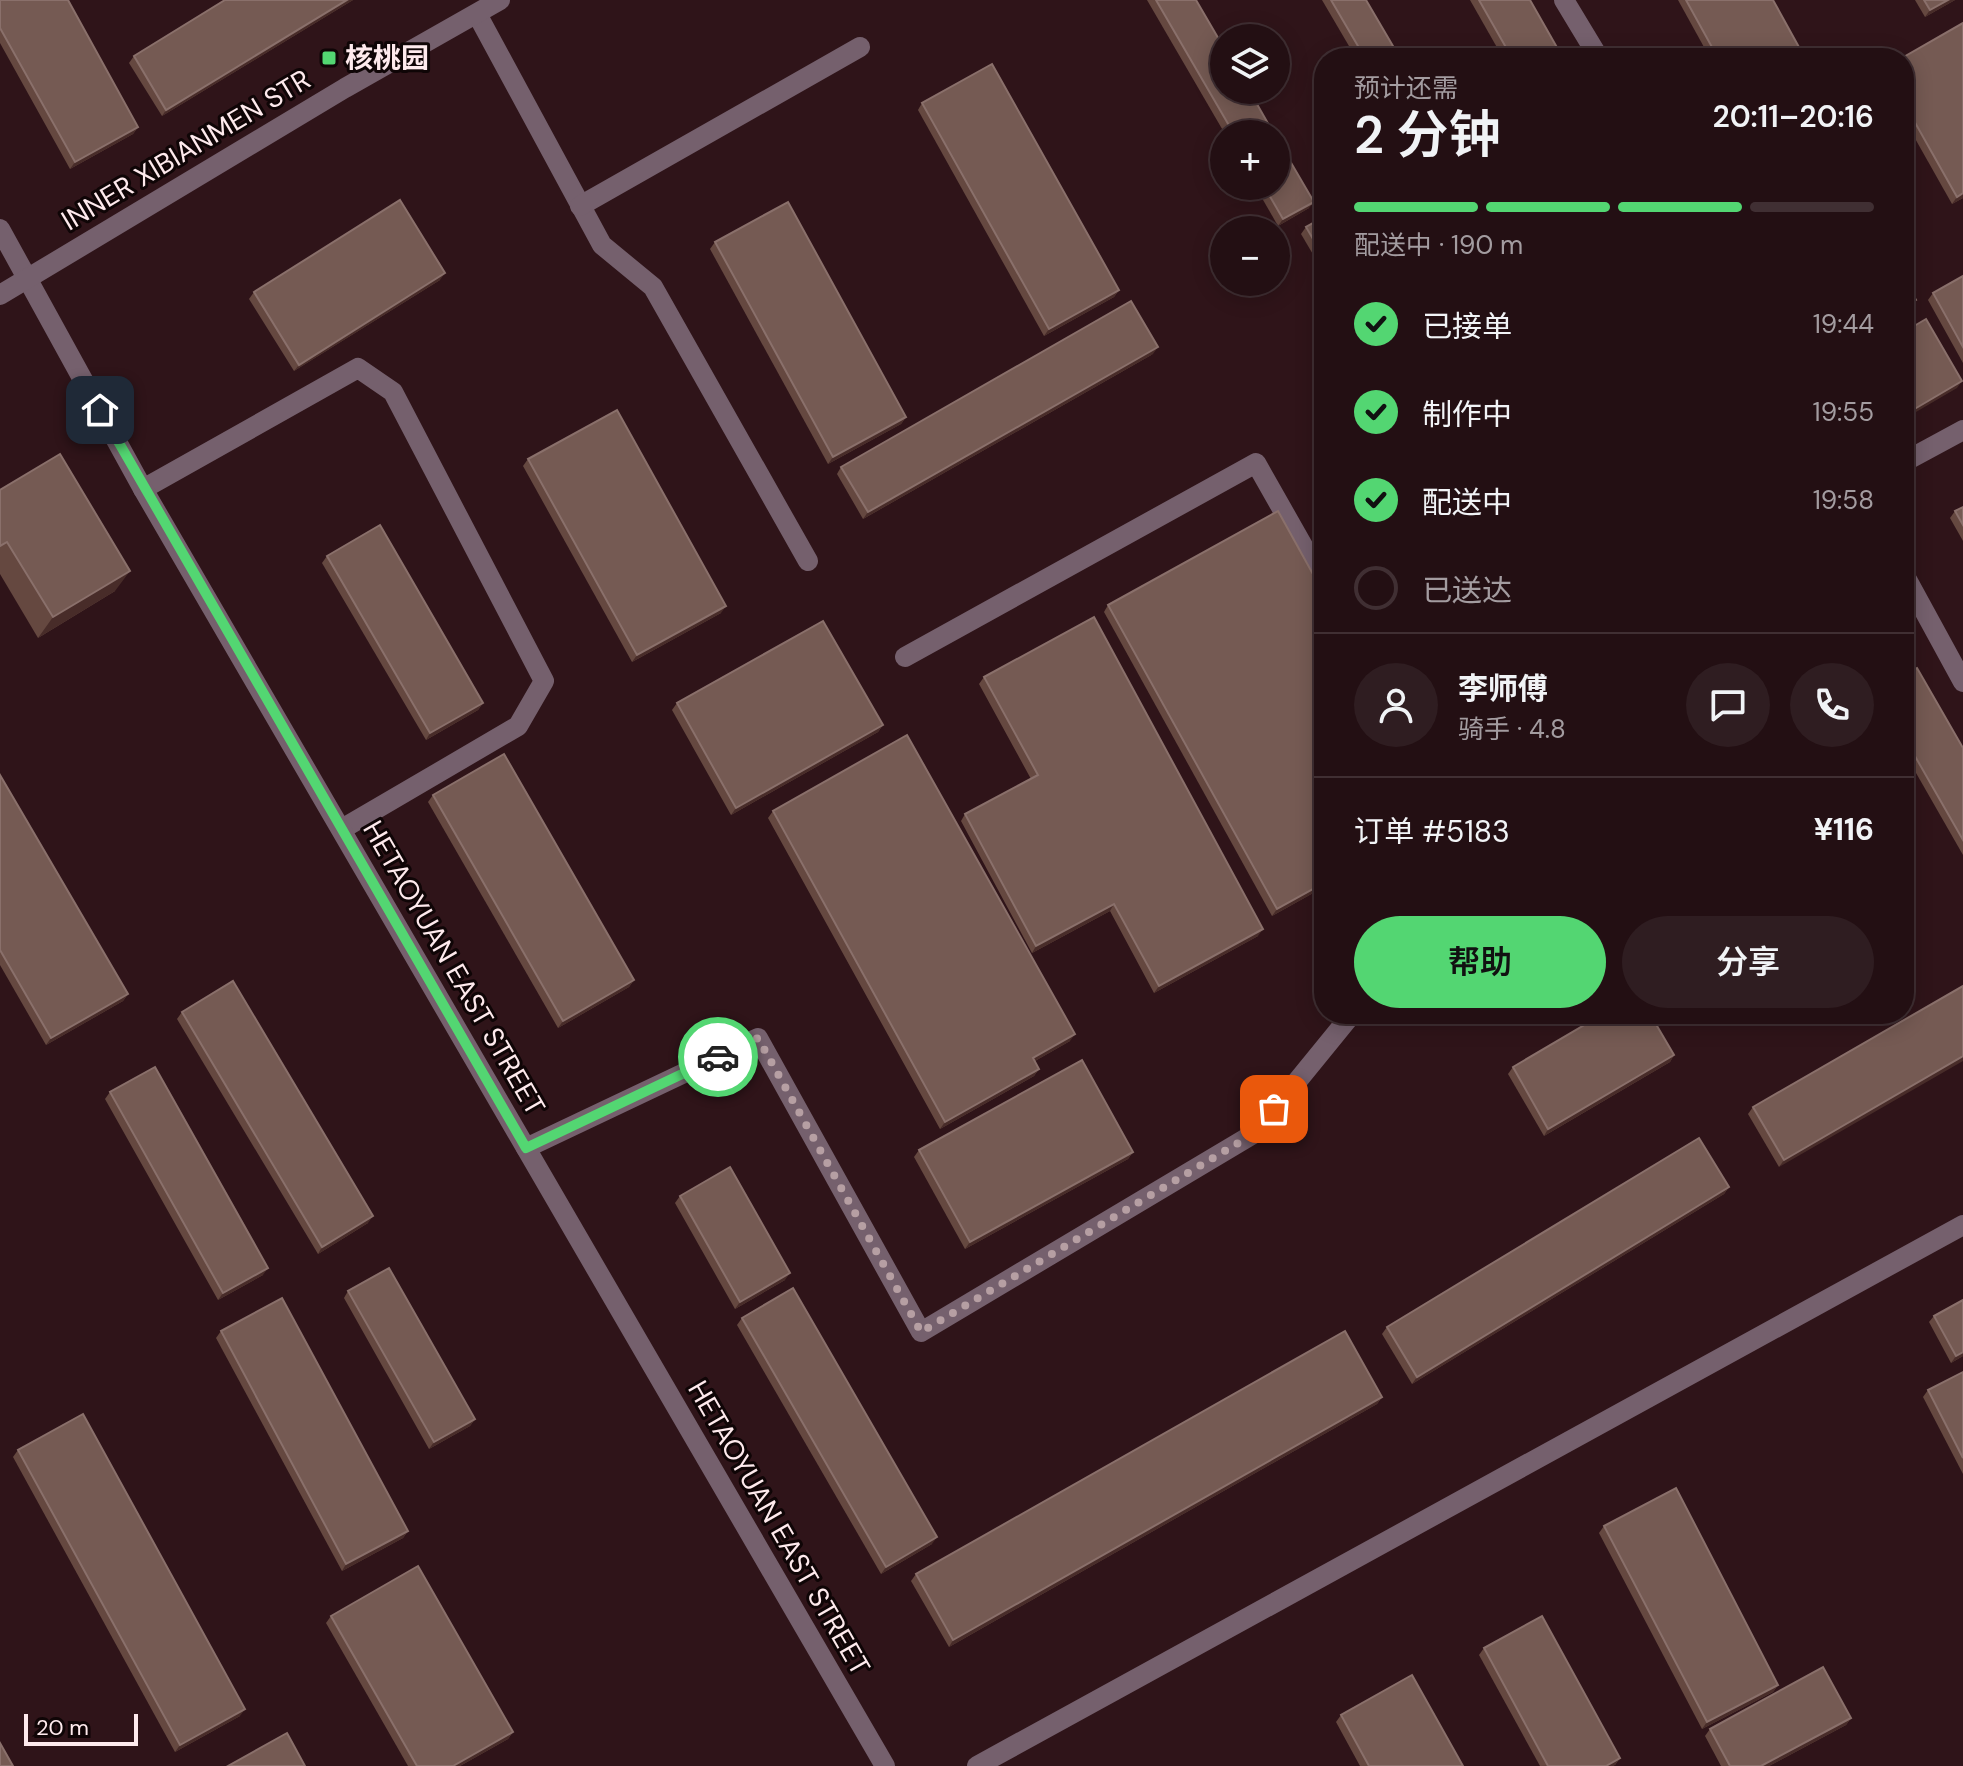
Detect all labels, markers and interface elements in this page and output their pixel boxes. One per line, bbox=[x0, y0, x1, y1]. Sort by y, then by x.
map controls bbox=[1210, 24, 1290, 296]
button: layers bbox=[1210, 24, 1290, 104]
place label: 核桃园 bbox=[345, 40, 429, 77]
marker: 核桃园 bbox=[320, 49, 338, 67]
street label: INNER XIBIANMEN STR bbox=[55, 61, 317, 239]
text: 预计还需 bbox=[1354, 71, 1458, 105]
text: 20:11–20:16 bbox=[1713, 97, 1874, 136]
text: 2 分钟 bbox=[1354, 101, 1501, 169]
button: + bbox=[1210, 120, 1290, 200]
button: − bbox=[1210, 216, 1290, 296]
text: 配送中 · 190 m bbox=[1354, 228, 1523, 262]
icon: check bbox=[1354, 302, 1398, 346]
text: 已接单 bbox=[1422, 307, 1512, 346]
text: 19:44 bbox=[1813, 307, 1874, 341]
pin bbox=[66, 376, 134, 444]
icon: home bbox=[78, 388, 122, 432]
icon: check bbox=[1354, 390, 1398, 434]
text: 制作中 bbox=[1422, 395, 1512, 434]
text: 19:55 bbox=[1813, 395, 1874, 429]
icon: check bbox=[1354, 478, 1398, 522]
text: 配送中 bbox=[1422, 483, 1512, 522]
text: 19:58 bbox=[1813, 483, 1874, 517]
text: 已送达 bbox=[1422, 571, 1512, 610]
button: person bbox=[1354, 663, 1438, 747]
button: chat bbox=[1686, 663, 1770, 747]
button: phone bbox=[1790, 663, 1874, 747]
text: 李师傅 bbox=[1458, 669, 1548, 708]
text: 骑手 · 4.8 bbox=[1458, 712, 1566, 746]
text: ¥116 bbox=[1814, 810, 1874, 849]
text: 订单 #5183 bbox=[1354, 812, 1510, 851]
street label: HETAOYUAN EAST STREET bbox=[354, 814, 554, 1122]
button: 帮助 bbox=[1354, 916, 1606, 1008]
button: 分享 bbox=[1622, 916, 1874, 1008]
courier bbox=[678, 1017, 758, 1097]
icon: car bbox=[696, 1035, 740, 1079]
pin bbox=[1240, 1075, 1308, 1143]
icon: bag bbox=[1252, 1087, 1296, 1131]
street label: HETAOYUAN EAST STREET bbox=[679, 1374, 879, 1682]
scale bar bbox=[24, 1710, 138, 1746]
text: 20 m bbox=[36, 1713, 89, 1742]

